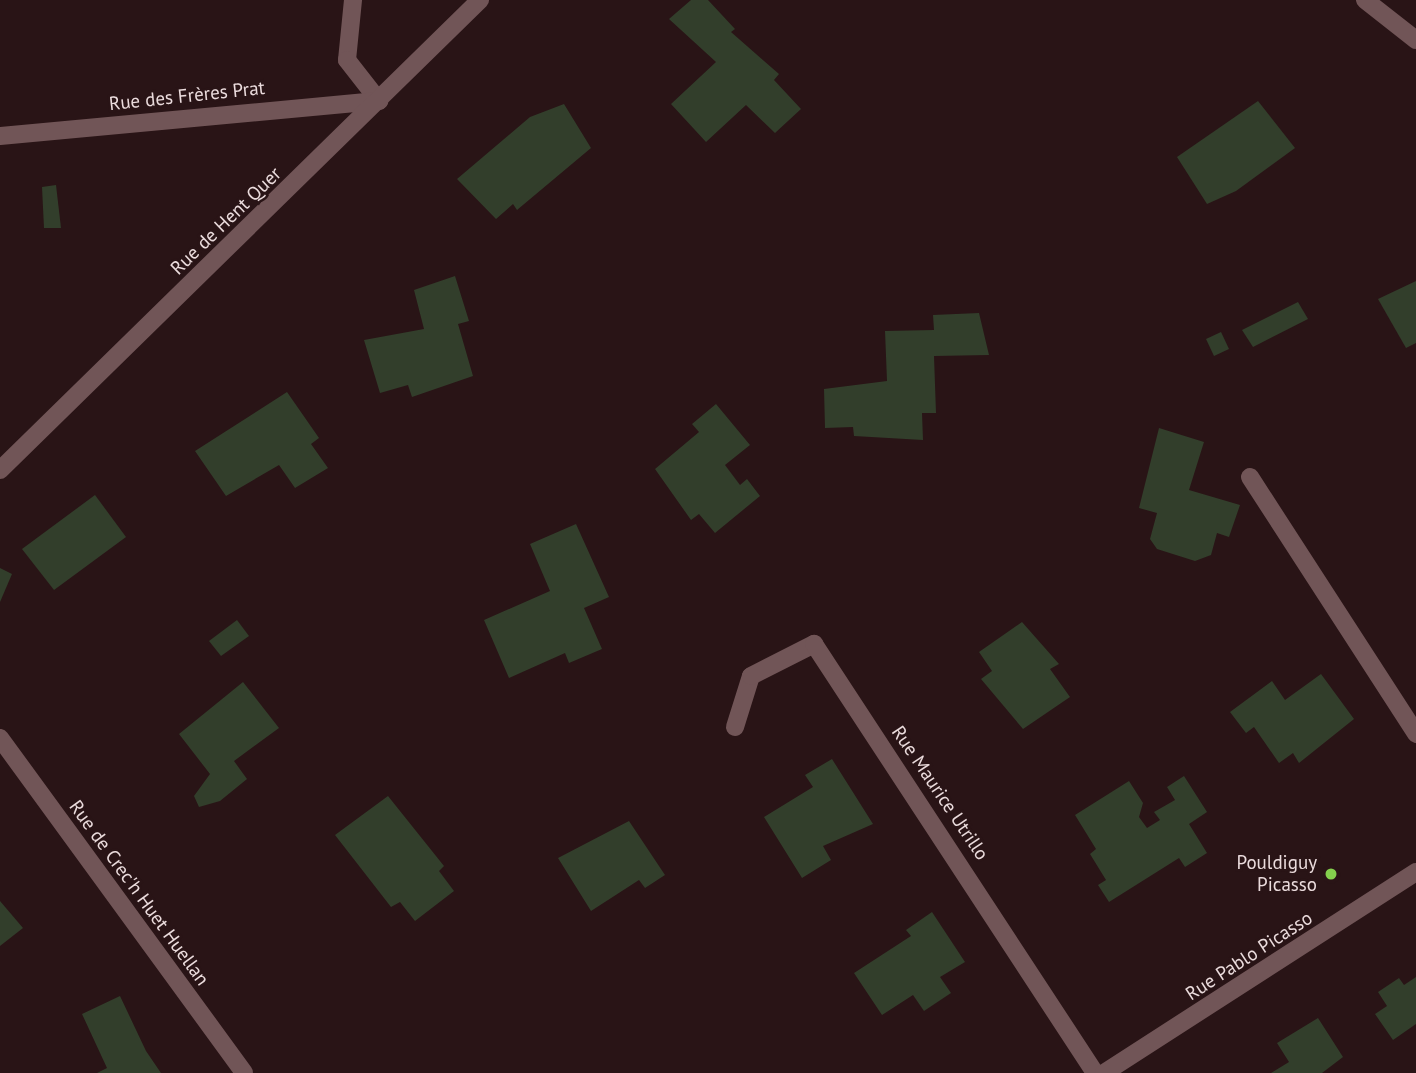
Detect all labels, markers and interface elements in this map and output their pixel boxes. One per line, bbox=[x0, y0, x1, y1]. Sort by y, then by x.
street label: Rue des Frères Prat bbox=[108, 76, 266, 116]
street label: Rue de Hent Quer bbox=[166, 163, 286, 279]
street label: Rue Maurice Utrillo bbox=[887, 722, 993, 864]
street label: Rue de Crec'h Huet Huellan bbox=[64, 796, 214, 990]
place label: Pouldiguy Picasso bbox=[1236, 852, 1317, 896]
marker: Pouldiguy Picasso bbox=[1323, 866, 1339, 882]
street label: Rue Pablo Picasso bbox=[1181, 907, 1317, 1005]

